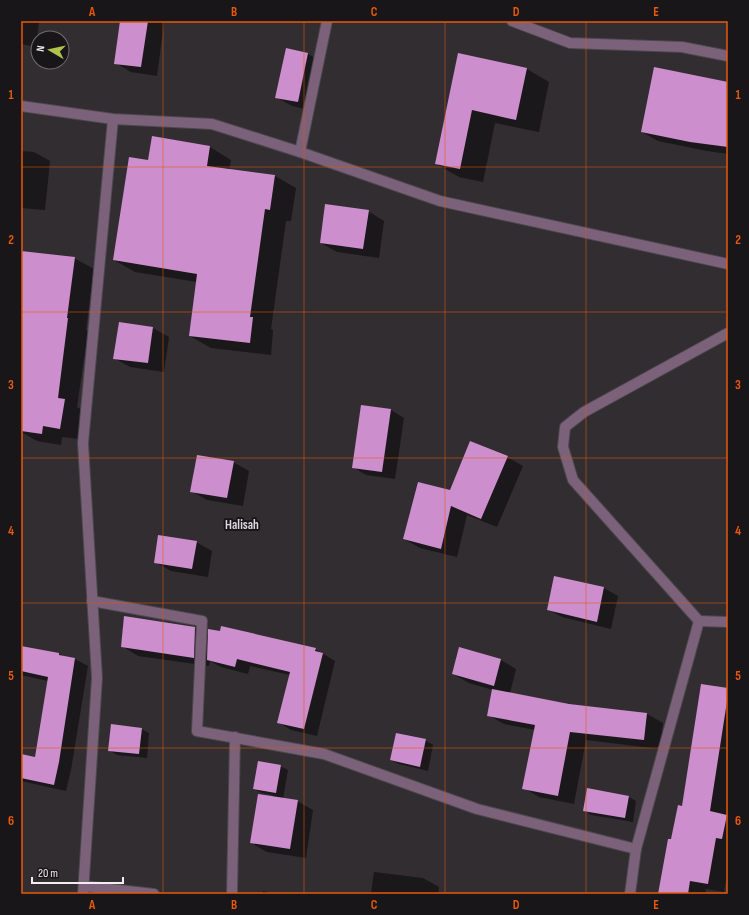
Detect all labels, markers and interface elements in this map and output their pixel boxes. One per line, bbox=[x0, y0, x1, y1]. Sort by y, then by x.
text: A bbox=[88, 4, 96, 20]
text: B bbox=[231, 4, 237, 20]
text: C bbox=[371, 4, 378, 20]
text: D bbox=[513, 4, 520, 20]
text: E bbox=[653, 4, 659, 20]
north arrow bbox=[30, 30, 70, 70]
text: N bbox=[34, 44, 48, 52]
text: 1 bbox=[8, 87, 14, 103]
text: 1 bbox=[735, 87, 741, 103]
text: 2 bbox=[8, 232, 14, 248]
text: 2 bbox=[735, 232, 741, 248]
text: 3 bbox=[8, 377, 14, 393]
text: 3 bbox=[735, 377, 741, 393]
district label: Halisah bbox=[225, 517, 259, 533]
text: 4 bbox=[8, 523, 14, 539]
text: 4 bbox=[735, 523, 741, 539]
text: 5 bbox=[8, 668, 14, 684]
text: 5 bbox=[735, 668, 741, 684]
text: 6 bbox=[8, 813, 14, 829]
text: 6 bbox=[735, 813, 741, 829]
scale bar bbox=[32, 859, 123, 885]
text: 20 m bbox=[38, 866, 58, 881]
text: A bbox=[88, 897, 96, 913]
text: B bbox=[231, 897, 237, 913]
text: C bbox=[371, 897, 378, 913]
text: D bbox=[513, 897, 520, 913]
text: E bbox=[653, 897, 659, 913]

